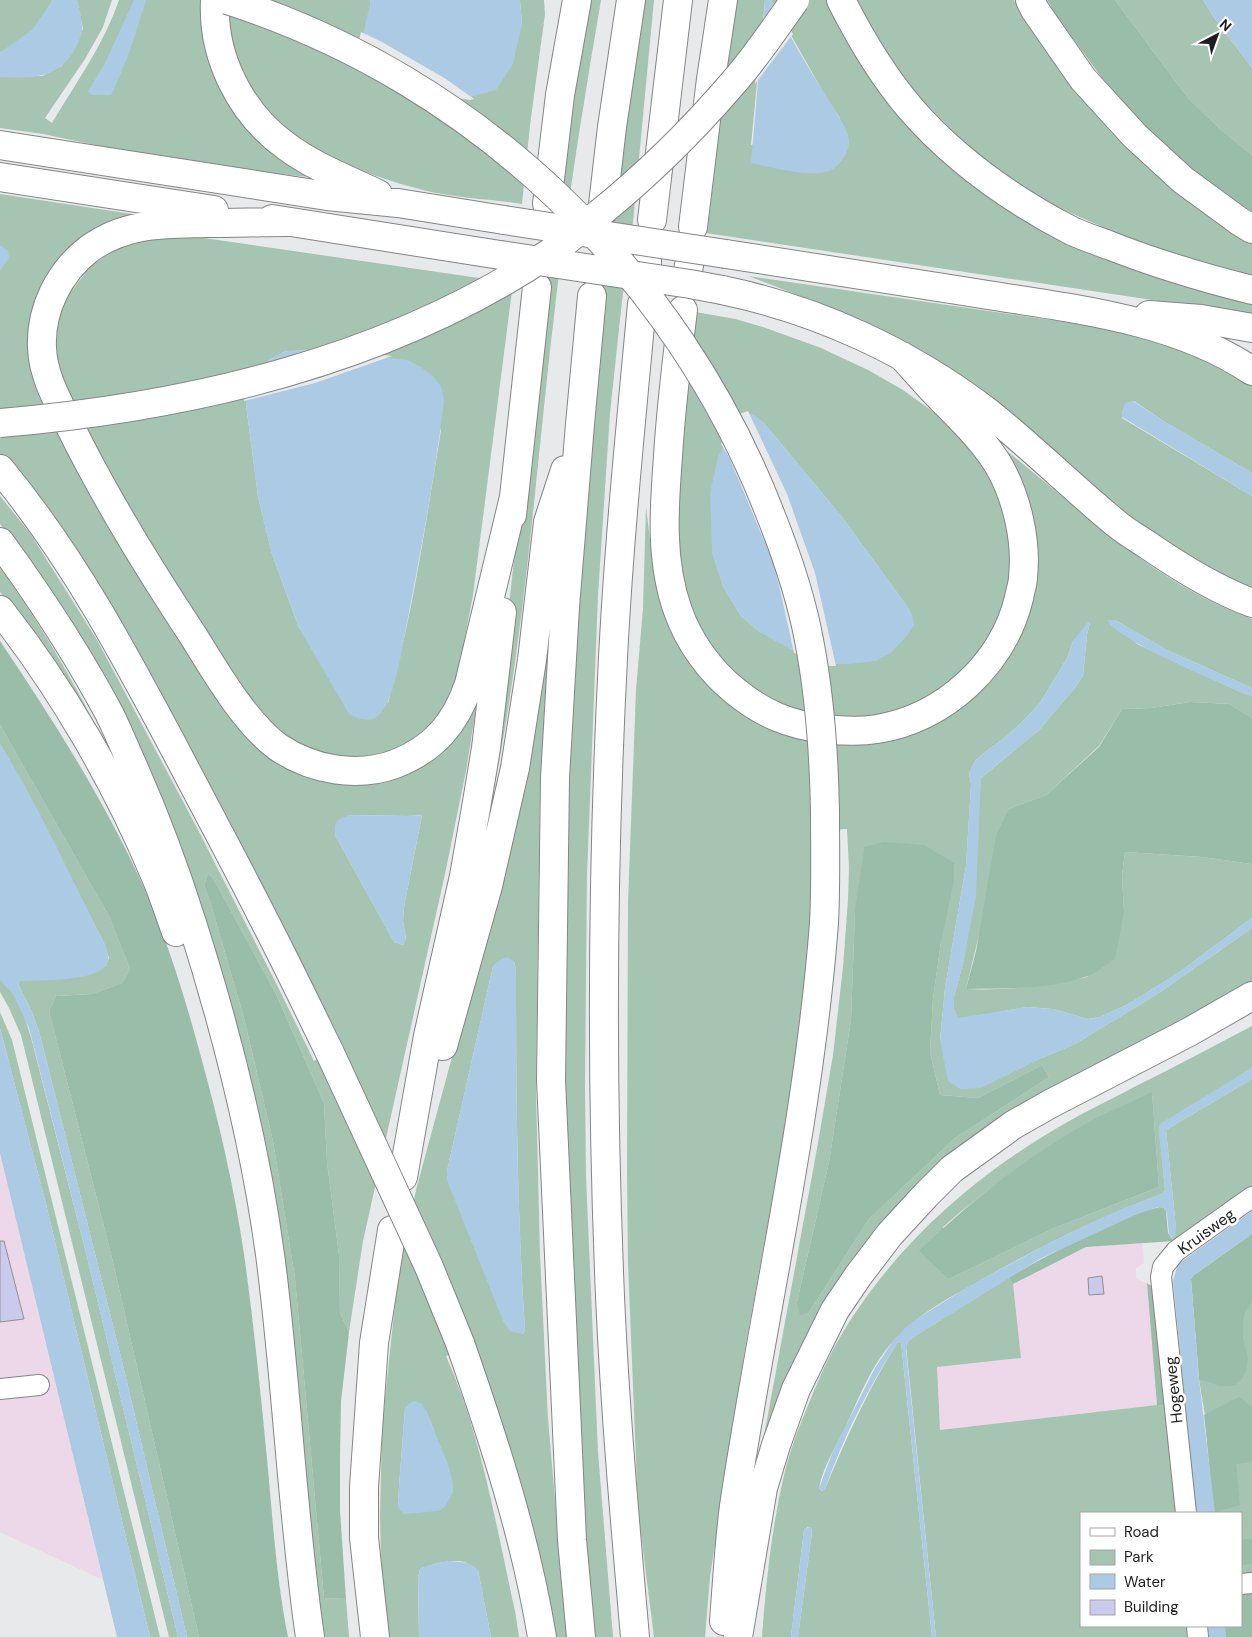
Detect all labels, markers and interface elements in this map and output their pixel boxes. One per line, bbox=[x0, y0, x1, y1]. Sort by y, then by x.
north arrow bbox=[1192, 10, 1242, 60]
text: N bbox=[1216, 15, 1235, 35]
street label: Kruisweg bbox=[1173, 1204, 1239, 1259]
street label: Hogeweg bbox=[1160, 1355, 1187, 1425]
legend bbox=[1080, 1512, 1242, 1627]
text: Road bbox=[1124, 1522, 1159, 1542]
text: Park bbox=[1124, 1547, 1154, 1567]
text: Water bbox=[1124, 1572, 1166, 1592]
text: Building bbox=[1124, 1597, 1179, 1617]

